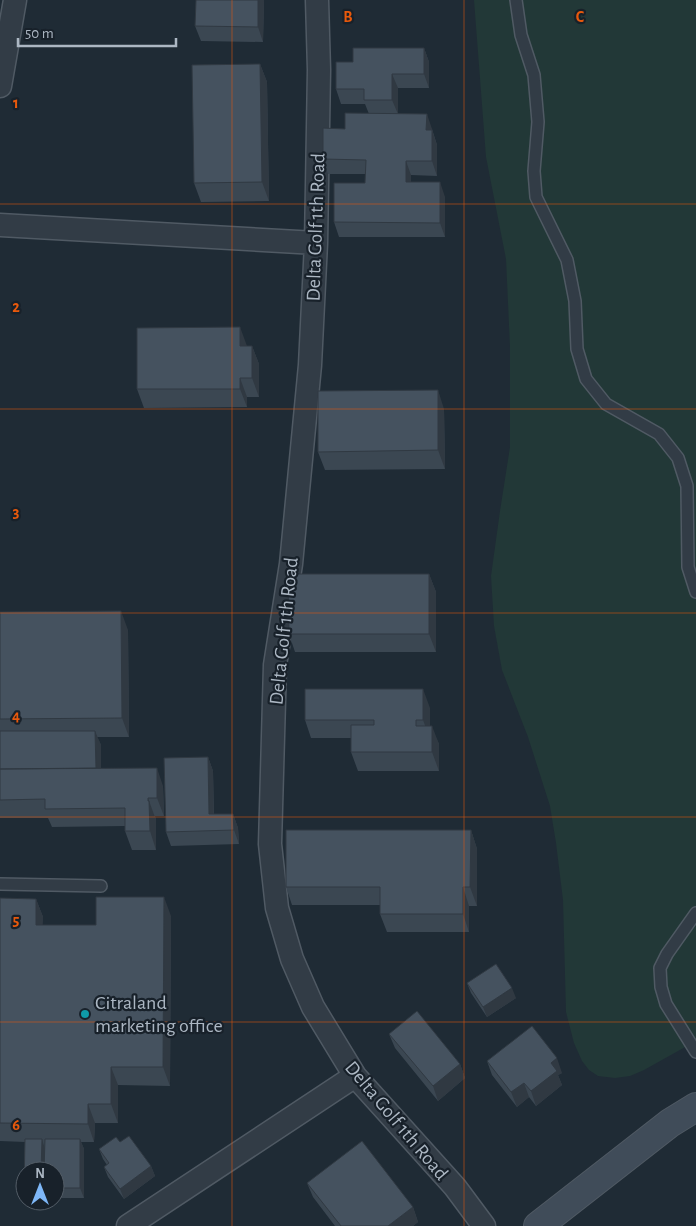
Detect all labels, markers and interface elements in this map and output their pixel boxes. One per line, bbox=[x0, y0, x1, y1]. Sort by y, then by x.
text: B bbox=[343, 9, 353, 25]
text: C bbox=[576, 9, 585, 25]
scale bar bbox=[18, 15, 175, 47]
text: 50 m bbox=[25, 26, 54, 41]
text: 1 bbox=[13, 95, 19, 111]
street label: Delta Golf 1th Road bbox=[303, 152, 329, 302]
text: 2 bbox=[12, 299, 20, 315]
text: 3 bbox=[13, 504, 20, 520]
street label: Delta Golf 1th Road bbox=[266, 556, 302, 706]
text: 4 bbox=[12, 708, 20, 724]
text: 5 bbox=[13, 912, 20, 928]
place label: Citraland marketing office bbox=[95, 993, 223, 1036]
marker: Citraland marketing office bbox=[79, 1008, 91, 1020]
street label: Delta Golf 1th Road bbox=[341, 1057, 452, 1184]
text: 6 bbox=[12, 1117, 20, 1133]
north arrow bbox=[15, 1161, 65, 1211]
text: N bbox=[35, 1167, 45, 1181]

